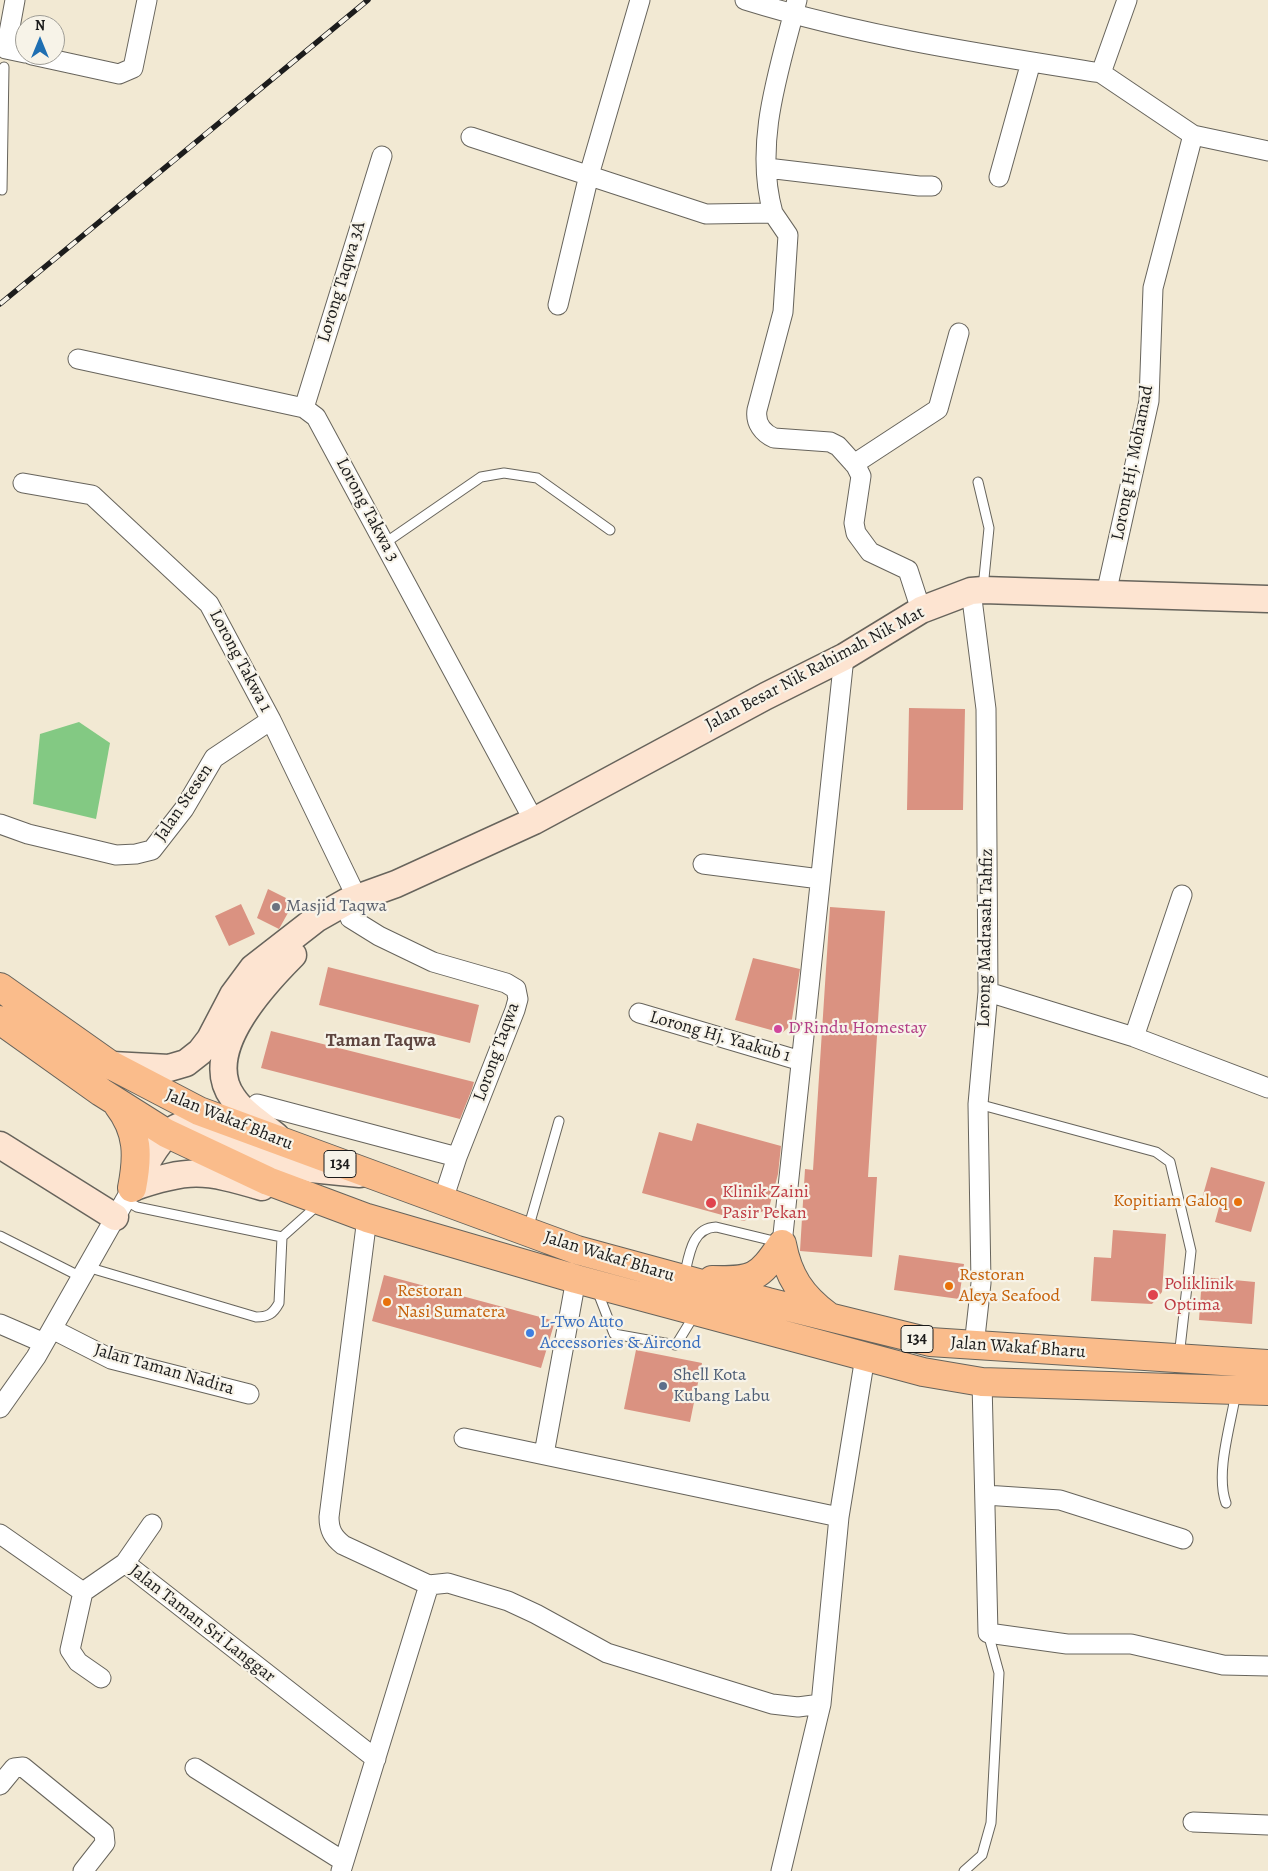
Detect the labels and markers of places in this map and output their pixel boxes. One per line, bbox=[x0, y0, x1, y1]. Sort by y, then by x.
place label: Masjid Taqwa bbox=[286, 896, 387, 918]
marker: Masjid Taqwa bbox=[270, 901, 282, 913]
place label: D’Rindu Homestay bbox=[788, 1018, 926, 1040]
marker: D’Rindu Homestay bbox=[772, 1023, 784, 1035]
place label: Klinik Zaini Pasir Pekan bbox=[722, 1182, 809, 1224]
place label: Kopitiam Galoq bbox=[1113, 1191, 1228, 1213]
marker: Klinik Zaini Pasir Pekan bbox=[704, 1196, 718, 1210]
marker: Kopitiam Galoq bbox=[1232, 1196, 1244, 1208]
place label: Restoran Aleya Seafood bbox=[959, 1265, 1060, 1308]
place label: Poliklinik Optima bbox=[1164, 1274, 1234, 1316]
marker: Restoran Aleya Seafood bbox=[943, 1280, 955, 1292]
place label: Restoran Nasi Sumatera bbox=[397, 1281, 506, 1324]
marker: Poliklinik Optima bbox=[1146, 1288, 1160, 1302]
marker: Restoran Nasi Sumatera bbox=[381, 1296, 393, 1308]
place label: L-Two Auto Accessories & Aircond bbox=[540, 1312, 701, 1355]
marker: L-Two Auto Accessories & Aircond bbox=[524, 1327, 536, 1339]
place label: Shell Kota Kubang Labu bbox=[673, 1365, 770, 1408]
marker: Shell Kota Kubang Labu bbox=[657, 1380, 669, 1392]

